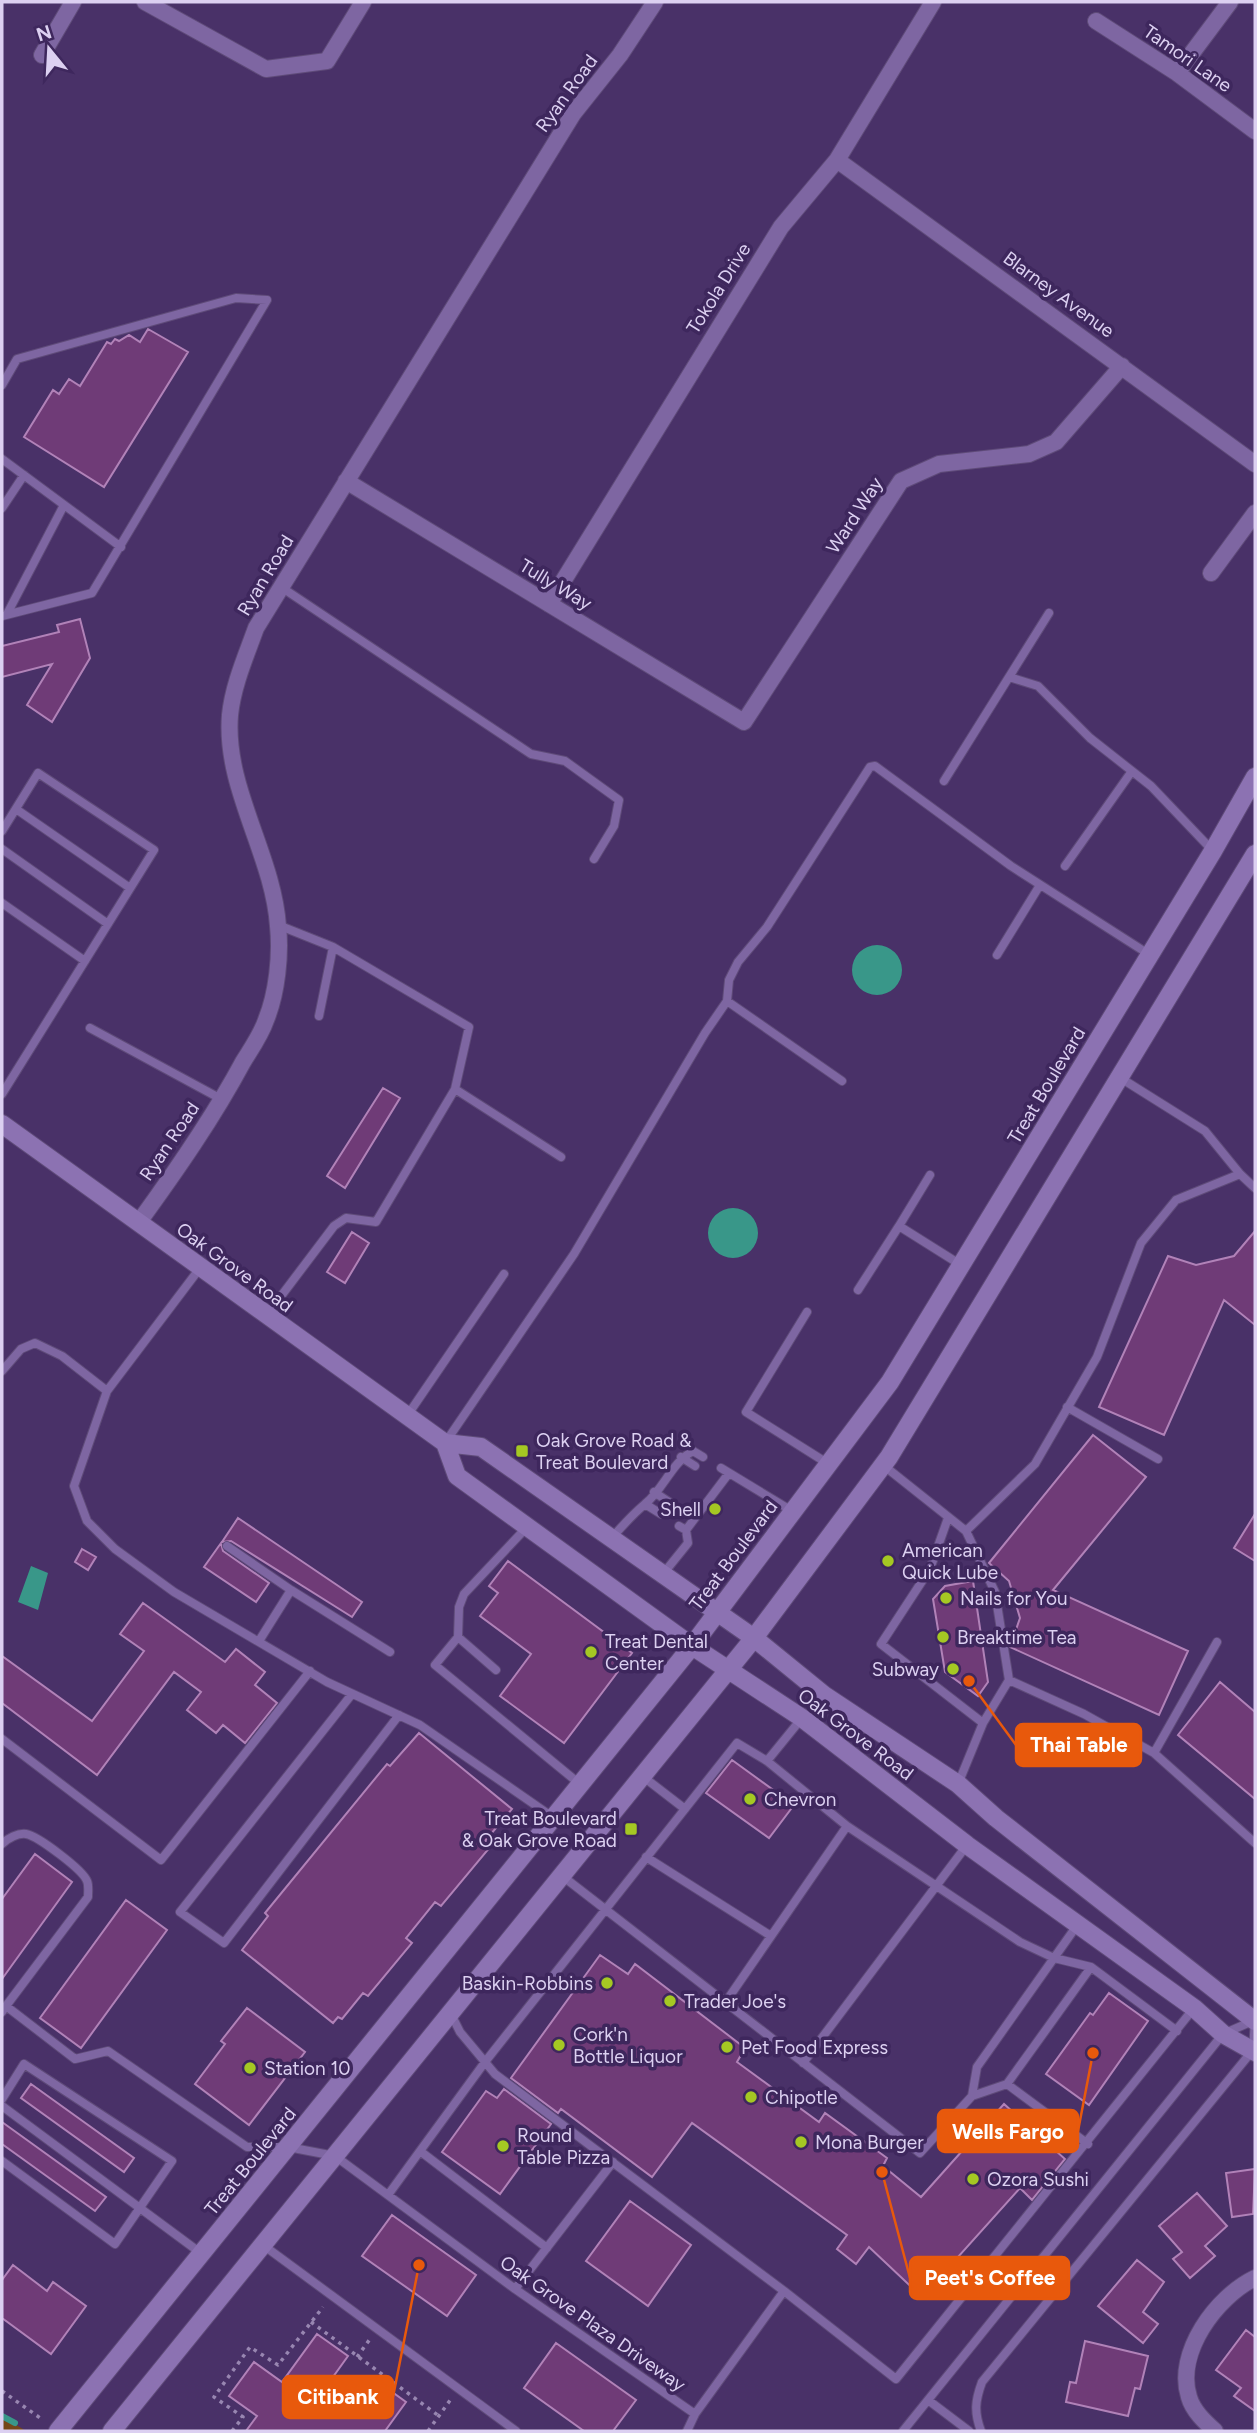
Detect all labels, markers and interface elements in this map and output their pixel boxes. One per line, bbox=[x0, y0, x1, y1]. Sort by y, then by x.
north arrow bbox=[14, 14, 84, 84]
text: N bbox=[33, 20, 54, 47]
street label: Tamori Lane bbox=[1139, 20, 1236, 97]
street label: Ryan Road bbox=[531, 50, 602, 137]
street label: Tokola Drive bbox=[681, 239, 755, 338]
street label: Blarney Avenue bbox=[999, 246, 1119, 342]
street label: Ward Way bbox=[821, 473, 888, 558]
street label: Ryan Road bbox=[232, 531, 299, 620]
street label: Tully Way bbox=[515, 554, 596, 615]
street label: Treat Boulevard bbox=[1002, 1023, 1090, 1148]
street label: Ryan Road bbox=[135, 1097, 204, 1185]
street label: Oak Grove Road bbox=[172, 1217, 297, 1317]
place label: Oak Grove Road & Treat Boulevard bbox=[536, 1429, 692, 1474]
marker: Oak Grove Road & Treat Boulevard bbox=[514, 1443, 530, 1459]
street label: Treat Boulevard bbox=[684, 1496, 782, 1615]
place label: Shell bbox=[660, 1498, 701, 1521]
marker: Shell bbox=[707, 1501, 723, 1517]
place label: American Quick Lube bbox=[902, 1539, 998, 1584]
marker: American Quick Lube bbox=[880, 1553, 896, 1569]
place label: Nails for You bbox=[960, 1587, 1068, 1610]
marker: Nails for You bbox=[938, 1590, 954, 1606]
place label: Breaktime Tea bbox=[957, 1626, 1077, 1649]
marker: Breaktime Tea bbox=[935, 1629, 951, 1645]
place label: Treat Dental Center bbox=[605, 1630, 708, 1675]
marker: Treat Dental Center bbox=[583, 1644, 599, 1660]
place label: Subway bbox=[872, 1658, 939, 1681]
marker: Subway bbox=[945, 1661, 961, 1677]
street label: Oak Grove Road bbox=[793, 1684, 918, 1785]
callout: Thai Table bbox=[1016, 1724, 1141, 1766]
text: Thai Table bbox=[1030, 1732, 1128, 1757]
place label: Chevron bbox=[764, 1788, 836, 1811]
marker: Chevron bbox=[742, 1791, 758, 1807]
place label: Treat Boulevard & Oak Grove Road bbox=[462, 1807, 617, 1852]
marker: Treat Boulevard & Oak Grove Road bbox=[623, 1821, 639, 1837]
place label: Baskin-Robbins bbox=[462, 1972, 593, 1995]
marker: Baskin-Robbins bbox=[599, 1975, 615, 1991]
place label: Trader Joe's bbox=[684, 1990, 786, 2013]
marker: Trader Joe's bbox=[662, 1993, 678, 2009]
place label: Cork'n Bottle Liquor bbox=[573, 2023, 683, 2068]
place label: Pet Food Express bbox=[741, 2036, 888, 2059]
marker: Cork'n Bottle Liquor bbox=[551, 2037, 567, 2053]
marker: Pet Food Express bbox=[719, 2039, 735, 2055]
place label: Station 10 bbox=[264, 2057, 350, 2080]
marker: Station 10 bbox=[242, 2060, 258, 2076]
place label: Chipotle bbox=[765, 2086, 838, 2109]
marker: Chipotle bbox=[743, 2089, 759, 2105]
street label: Treat Boulevard bbox=[200, 2103, 301, 2220]
callout: Wells Fargo bbox=[938, 2110, 1078, 2152]
text: Wells Fargo bbox=[952, 2119, 1064, 2144]
place label: Round Table Pizza bbox=[517, 2124, 610, 2169]
place label: Mona Burger bbox=[815, 2131, 924, 2154]
marker: Mona Burger bbox=[793, 2134, 809, 2150]
marker: Round Table Pizza bbox=[495, 2138, 511, 2154]
place label: Ozora Sushi bbox=[987, 2168, 1089, 2191]
marker: Ozora Sushi bbox=[965, 2171, 981, 2187]
street label: Oak Grove Plaza Driveway bbox=[496, 2251, 690, 2396]
callout: Peet's Coffee bbox=[910, 2257, 1069, 2299]
text: Peet's Coffee bbox=[924, 2265, 1056, 2290]
callout: Citibank bbox=[283, 2376, 393, 2418]
text: Citibank bbox=[297, 2384, 380, 2409]

